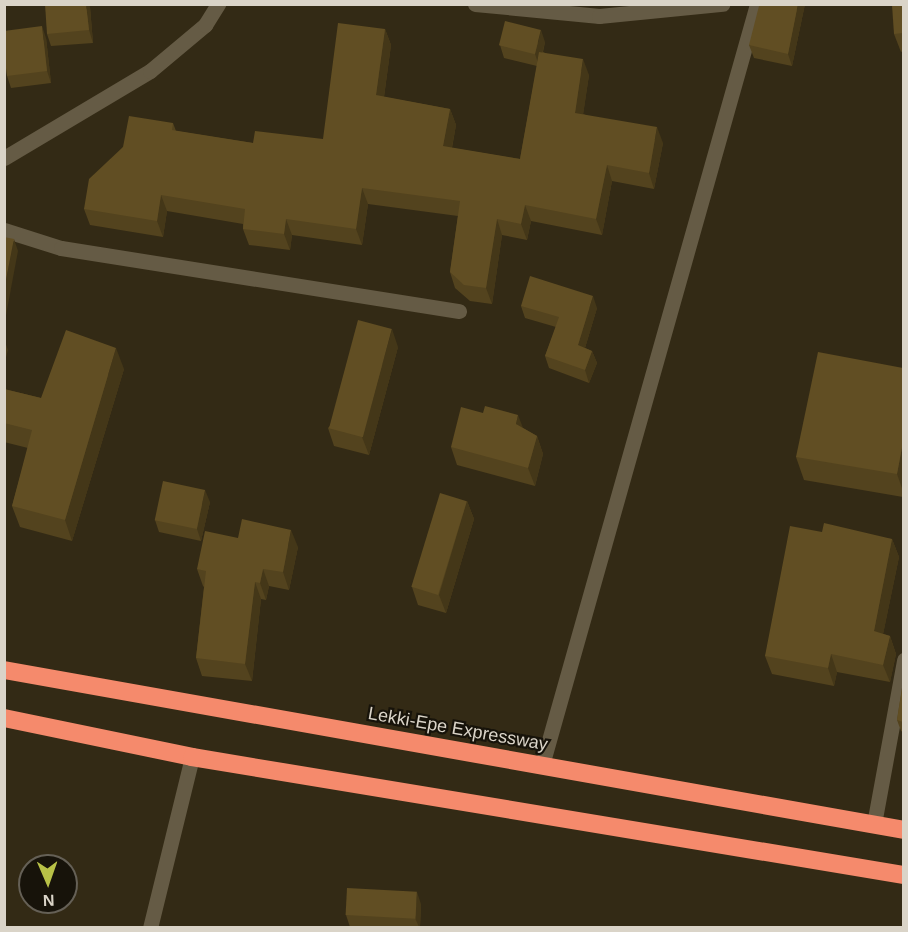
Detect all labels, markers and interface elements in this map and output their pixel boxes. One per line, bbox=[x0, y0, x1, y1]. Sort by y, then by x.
street label: Lekki-Epe Expressway bbox=[366, 703, 550, 755]
north arrow bbox=[18, 854, 78, 914]
text: N bbox=[43, 892, 55, 909]

